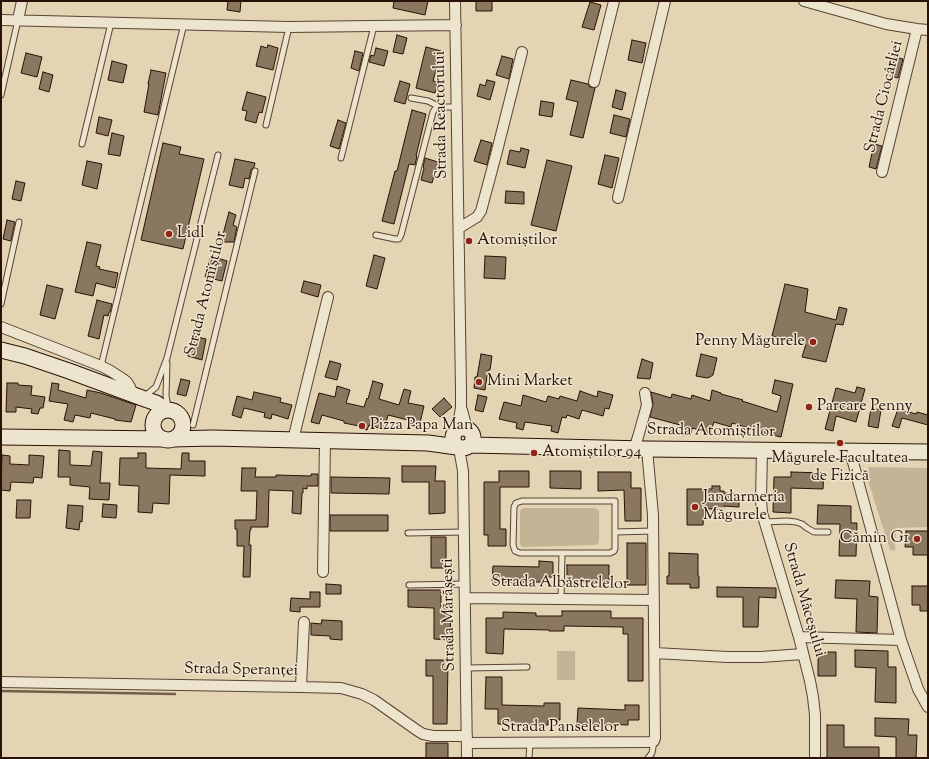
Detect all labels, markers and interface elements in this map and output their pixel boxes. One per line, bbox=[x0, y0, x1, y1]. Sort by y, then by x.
street label: Strada Ciocârliei bbox=[862, 39, 908, 155]
street label: Strada Reactorului bbox=[431, 51, 453, 179]
place label: Lidl bbox=[177, 224, 205, 244]
marker: Lidl bbox=[164, 229, 174, 239]
street label: Strada Atomiștilor bbox=[182, 229, 232, 359]
place label: Atomiștilor bbox=[477, 231, 557, 251]
marker: Atomiștilor bbox=[464, 236, 474, 246]
place label: Penny Măgurele bbox=[695, 332, 805, 352]
marker: Penny Măgurele bbox=[808, 337, 818, 347]
place label: Mini Market bbox=[487, 372, 573, 392]
marker: Mini Market bbox=[474, 377, 484, 387]
place label: Parcare Penny bbox=[817, 397, 912, 417]
marker: Parcare Penny bbox=[804, 402, 814, 412]
place label: Pizza Papa Man bbox=[370, 416, 473, 436]
marker: Pizza Papa Man bbox=[357, 421, 367, 431]
street label: Strada Atomiștilor bbox=[647, 421, 775, 443]
marker: Măgurele Facultatea de Fizică bbox=[835, 438, 845, 448]
place label: Atomiștilor 94 bbox=[542, 443, 641, 463]
marker: Atomiștilor 94 bbox=[529, 448, 539, 458]
place label: Măgurele Facultatea de Fizică bbox=[772, 449, 908, 487]
place label: Jandarmeria Măgurele bbox=[703, 488, 785, 526]
marker: Jandarmeria Măgurele bbox=[690, 502, 700, 512]
place label: Cămin G1 bbox=[840, 529, 909, 549]
marker: Cămin G1 bbox=[912, 534, 922, 544]
street label: Strada Măceșului bbox=[777, 541, 829, 659]
street label: Strada Mărășești bbox=[439, 558, 461, 672]
street label: Strada Albăstrelelor bbox=[491, 573, 629, 595]
street label: Strada Speranței bbox=[184, 660, 298, 682]
street label: Strada Panselelor bbox=[501, 718, 619, 738]

